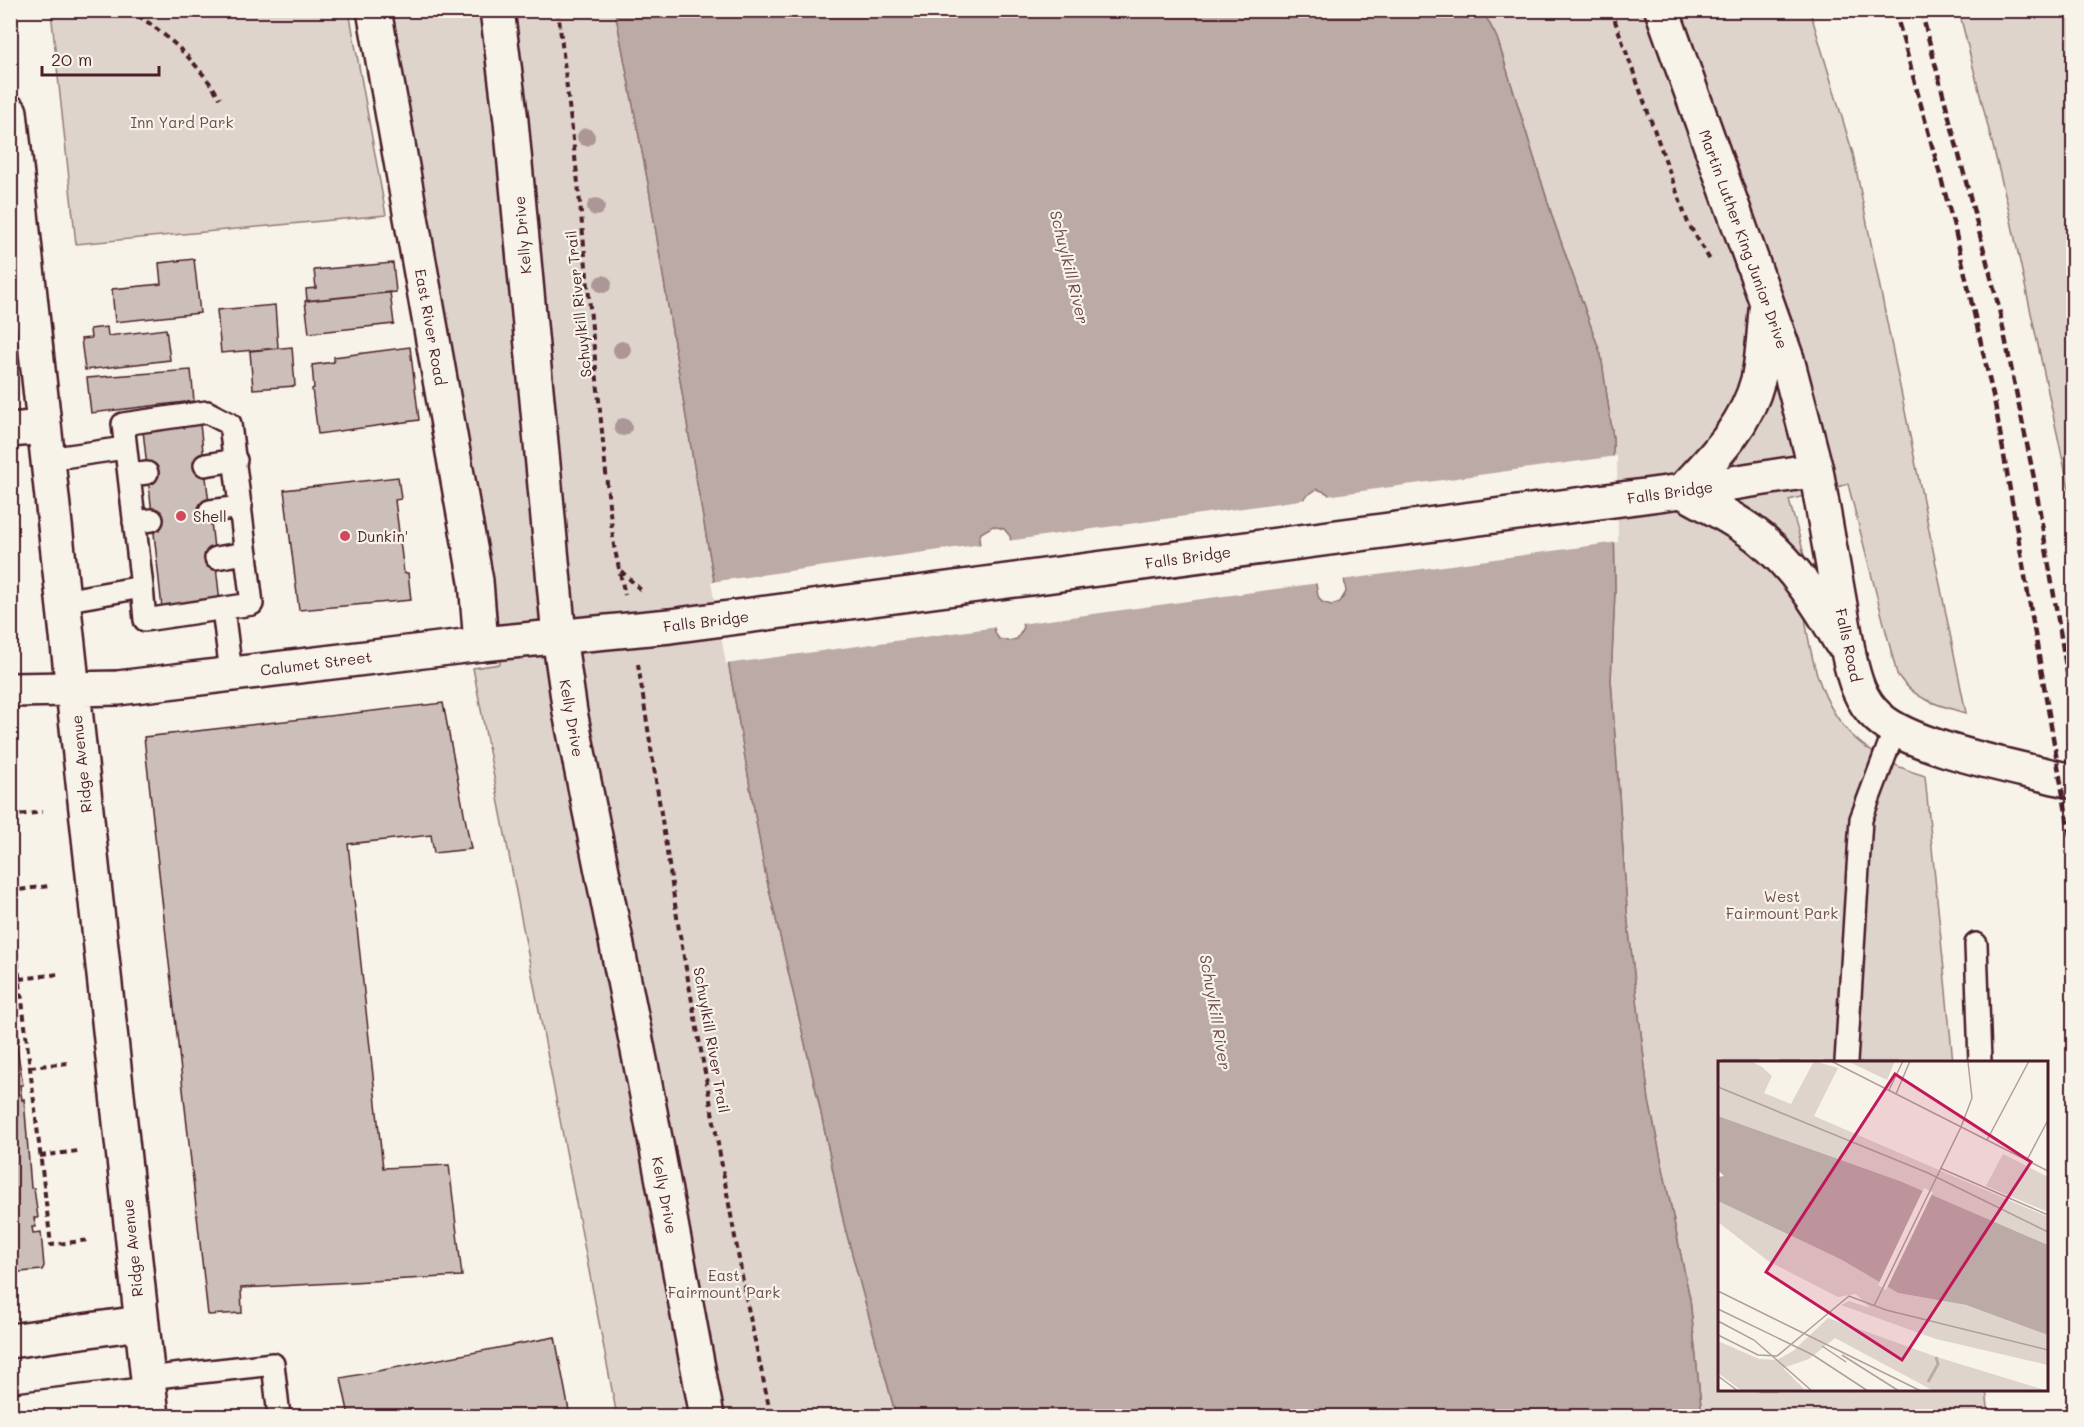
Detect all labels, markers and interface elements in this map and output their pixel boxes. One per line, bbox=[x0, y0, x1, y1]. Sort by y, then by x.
scale bar bbox=[42, 39, 159, 77]
text: 20 m bbox=[51, 47, 92, 71]
park label: Inn Yard Park bbox=[130, 112, 234, 132]
street label: Martin Luther King Junior Drive bbox=[1695, 127, 1793, 351]
street label: Kelly Drive bbox=[509, 195, 535, 275]
water label: Schuylkill River bbox=[1046, 208, 1094, 326]
street label: Schuylkill River Trail bbox=[560, 229, 596, 379]
street label: East River Road bbox=[411, 267, 451, 387]
street label: Falls Bridge bbox=[1626, 476, 1714, 508]
place label: Shell bbox=[193, 506, 227, 526]
marker: Shell bbox=[174, 509, 188, 523]
place label: Dunkin' bbox=[357, 526, 408, 546]
marker: Dunkin' bbox=[338, 529, 352, 543]
street label: Falls Bridge bbox=[1144, 541, 1232, 573]
street label: Falls Bridge bbox=[662, 606, 750, 636]
street label: Falls Road bbox=[1831, 606, 1867, 684]
street label: Calumet Street bbox=[259, 646, 373, 680]
street label: Kelly Drive bbox=[555, 678, 589, 758]
street label: Ridge Avenue bbox=[66, 714, 96, 814]
park label: West Fairmount Park bbox=[1726, 886, 1838, 923]
water label: Schuylkill River bbox=[1196, 953, 1236, 1071]
street label: Schuylkill River Trail bbox=[689, 966, 735, 1114]
inset map bbox=[1718, 1061, 2048, 1391]
street label: Kelly Drive bbox=[648, 1155, 682, 1235]
street label: Ridge Avenue bbox=[117, 1198, 147, 1298]
park label: East Fairmount Park bbox=[668, 1265, 780, 1302]

